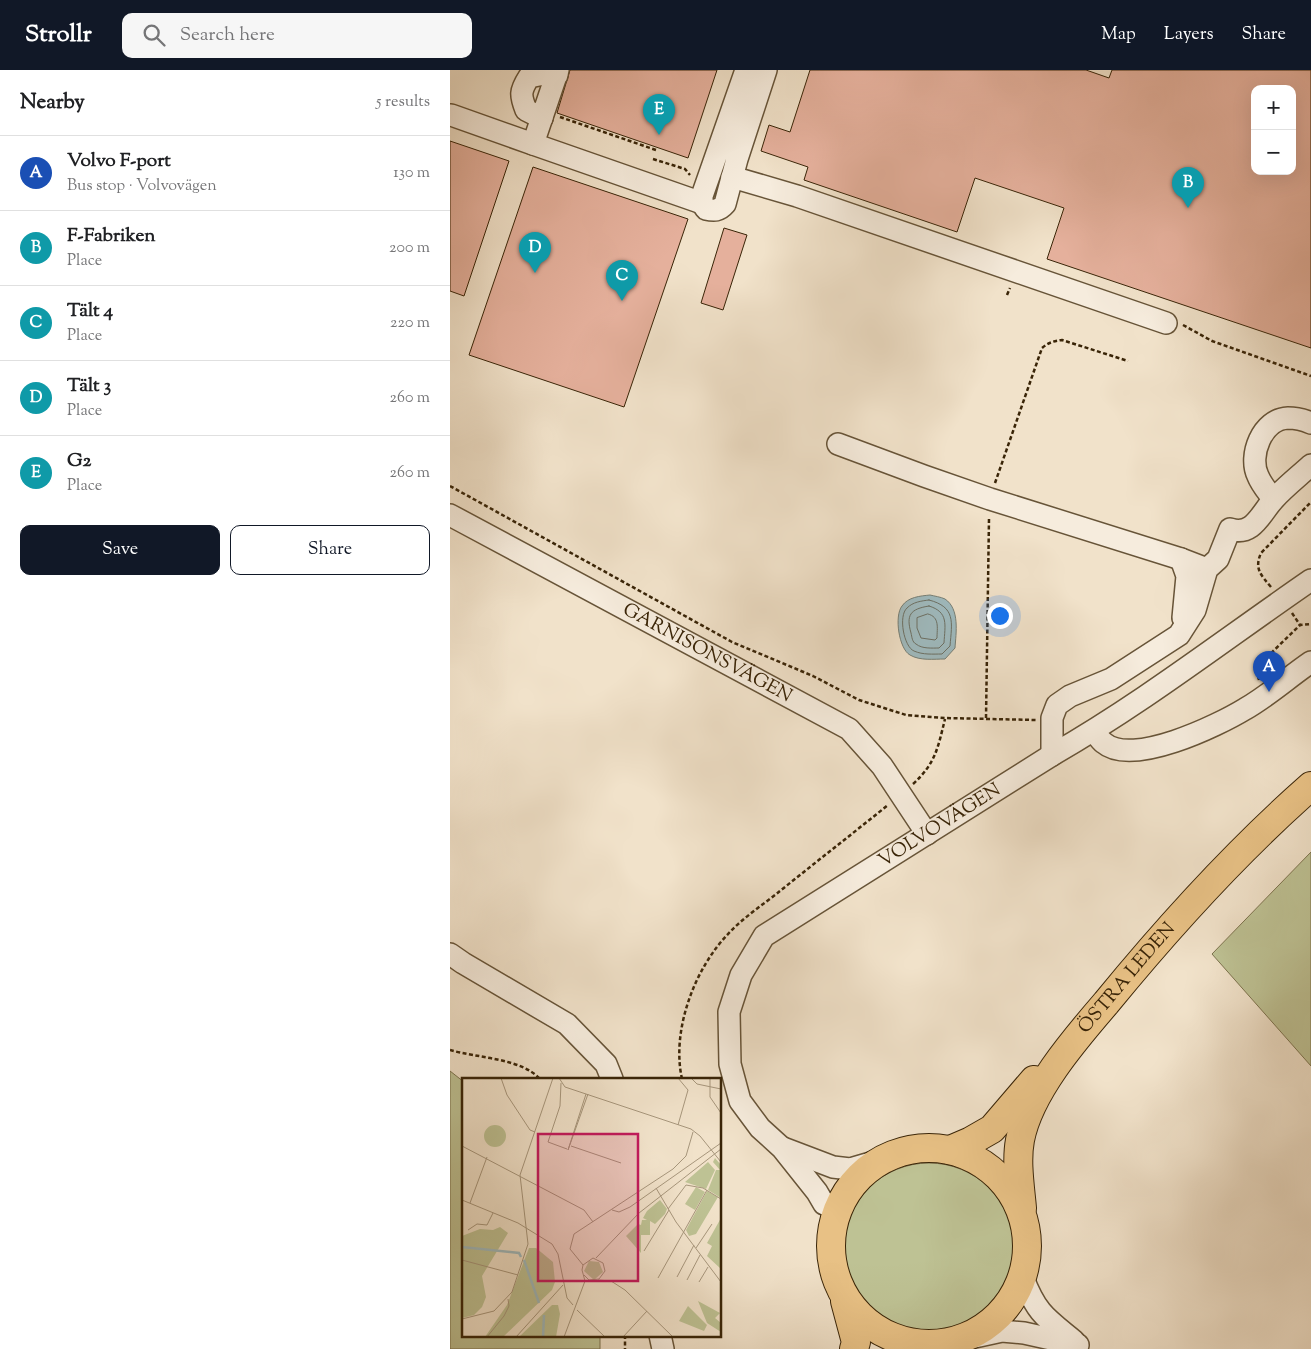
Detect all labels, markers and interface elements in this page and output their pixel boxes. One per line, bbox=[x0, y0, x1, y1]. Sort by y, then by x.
search box bbox=[122, 13, 472, 58]
text: Strollr bbox=[25, 18, 92, 52]
icon: search bbox=[140, 21, 168, 49]
text: Search here bbox=[180, 22, 275, 49]
text: Map bbox=[1101, 22, 1136, 48]
text: Layers bbox=[1164, 22, 1214, 48]
text: Share bbox=[1242, 22, 1286, 48]
map controls bbox=[1251, 85, 1296, 175]
button: + bbox=[1251, 85, 1296, 130]
text: Nearby bbox=[20, 88, 85, 118]
text: 5 results bbox=[376, 91, 430, 114]
pin: E bbox=[643, 94, 675, 135]
button: − bbox=[1251, 130, 1296, 175]
text: Volvo F-port bbox=[67, 148, 171, 175]
text: A bbox=[30, 162, 43, 185]
text: 130 m bbox=[393, 162, 430, 185]
pin: B bbox=[1172, 167, 1204, 208]
text: Bus stop · Volvovägen bbox=[67, 175, 217, 198]
text: F-Fabriken bbox=[67, 223, 156, 250]
pin: D bbox=[519, 232, 551, 273]
text: B bbox=[31, 237, 41, 260]
text: 200 m bbox=[389, 237, 430, 260]
text: Place bbox=[67, 250, 102, 273]
pin: C bbox=[606, 260, 638, 301]
text: Tält 4 bbox=[67, 298, 113, 325]
text: C bbox=[30, 312, 42, 335]
text: 220 m bbox=[390, 312, 430, 335]
text: Place bbox=[67, 325, 102, 348]
text: Tält 3 bbox=[67, 373, 111, 400]
text: D bbox=[30, 387, 42, 410]
text: 260 m bbox=[389, 387, 430, 410]
text: Place bbox=[67, 400, 102, 423]
text: G2 bbox=[67, 448, 91, 475]
text: E bbox=[31, 462, 41, 485]
text: 260 m bbox=[389, 462, 430, 485]
text: Place bbox=[67, 475, 102, 498]
button: Save bbox=[20, 525, 220, 575]
button: Share bbox=[230, 525, 430, 575]
street label: GARNISONSVÄGEN bbox=[618, 596, 797, 710]
your location bbox=[987, 603, 1013, 629]
pin: A bbox=[1253, 651, 1285, 692]
street label: VOLVOVÄGEN bbox=[873, 777, 1006, 874]
street label: ÖSTRA LEDEN bbox=[1072, 917, 1182, 1040]
inset map bbox=[462, 1078, 721, 1336]

